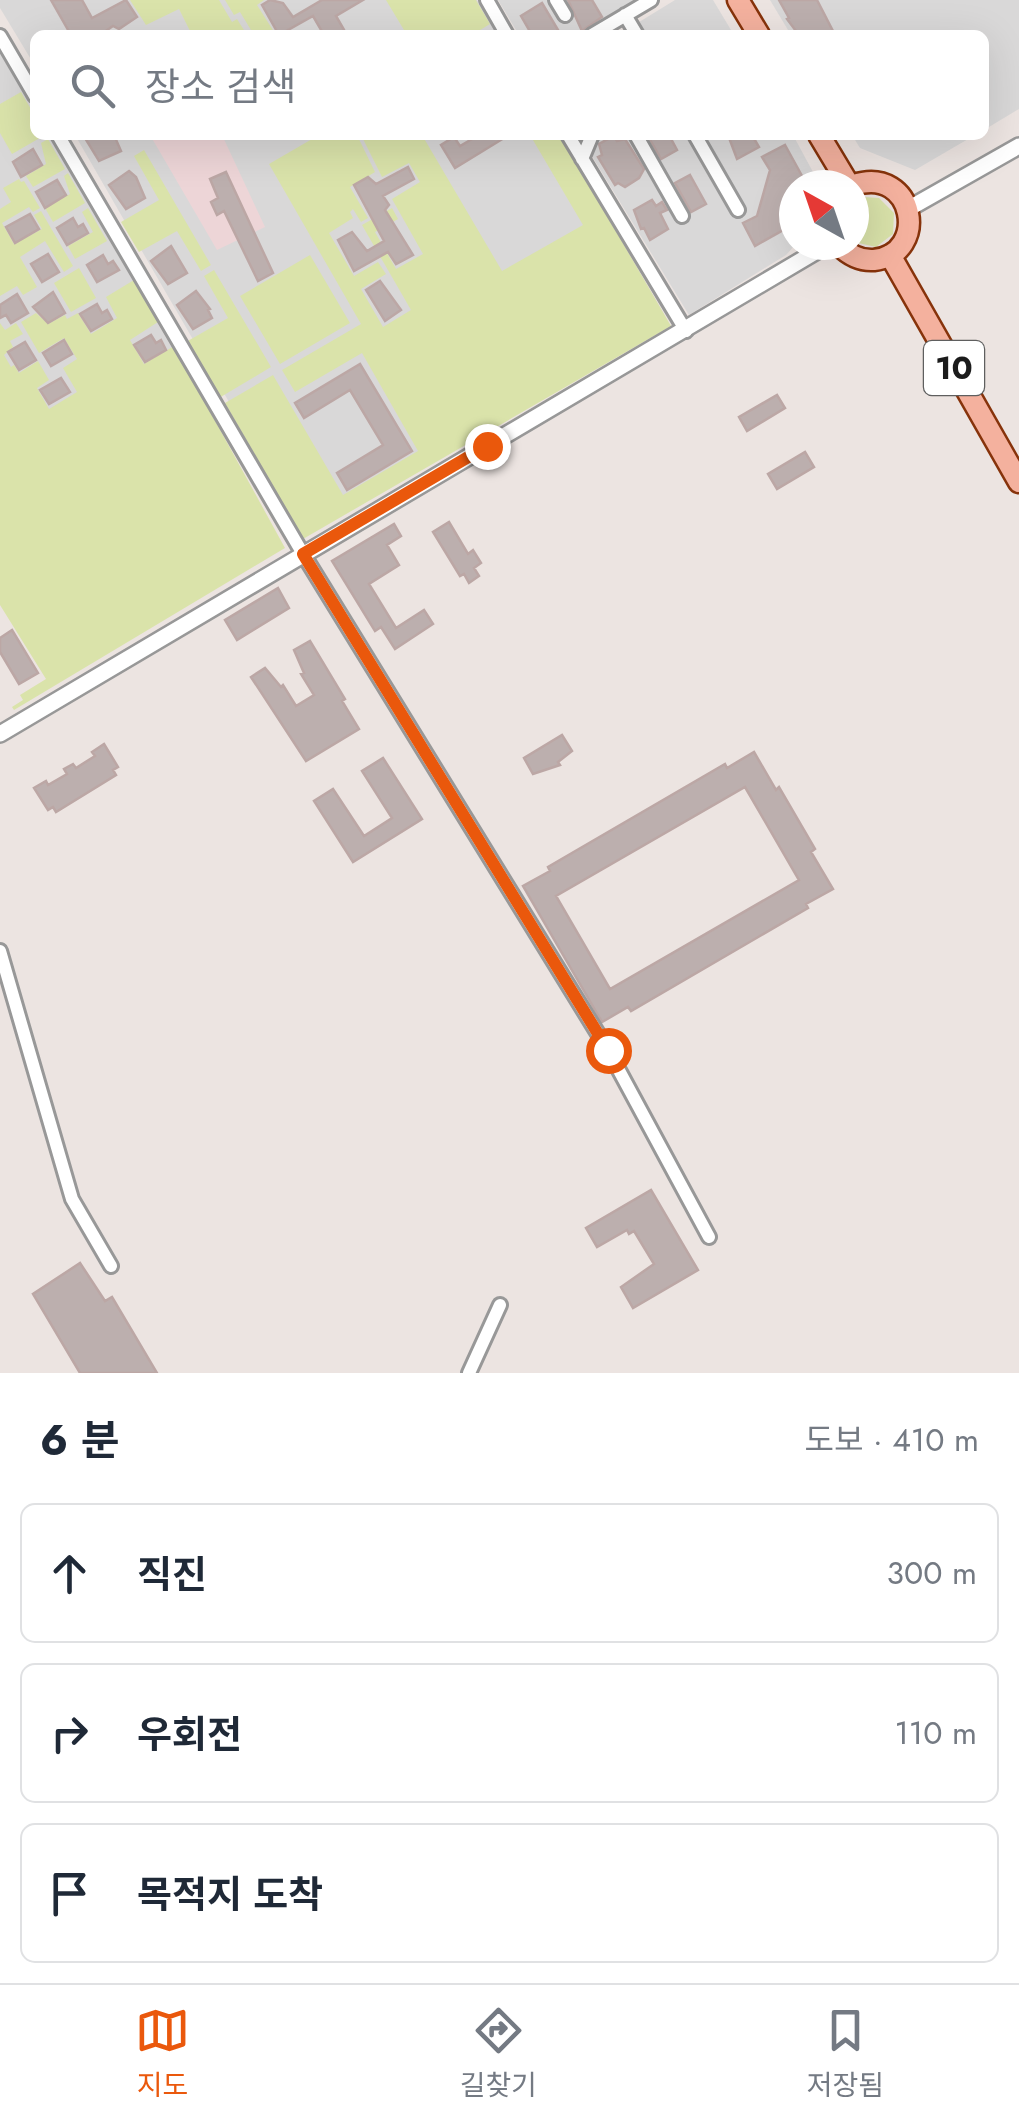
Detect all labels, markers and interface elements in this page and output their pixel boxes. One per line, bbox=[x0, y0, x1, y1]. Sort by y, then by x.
search box bbox=[30, 30, 989, 140]
icon: search bbox=[65, 58, 120, 113]
text: 장소 검색 bbox=[145, 59, 296, 114]
north arrow bbox=[779, 170, 869, 260]
road number: 10 bbox=[924, 341, 984, 395]
route end bbox=[465, 424, 511, 470]
route start bbox=[586, 1028, 632, 1074]
text: 6 분 bbox=[40, 1410, 119, 1471]
text: 도보 · 410 m bbox=[805, 1417, 979, 1463]
icon: ahead bbox=[42, 1546, 97, 1601]
text: 직진 bbox=[137, 1547, 207, 1602]
text: 300 m bbox=[887, 1550, 977, 1596]
icon: right bbox=[42, 1706, 97, 1761]
text: 우회전 bbox=[137, 1707, 242, 1762]
text: 110 m bbox=[894, 1710, 977, 1756]
icon: arrive bbox=[42, 1866, 97, 1921]
text: 목적지 도착 bbox=[137, 1867, 323, 1922]
tab: 지도 bbox=[135, 2003, 190, 2106]
tab: 길찾기 bbox=[460, 2003, 537, 2106]
tab: 저장됨 bbox=[807, 2003, 884, 2106]

